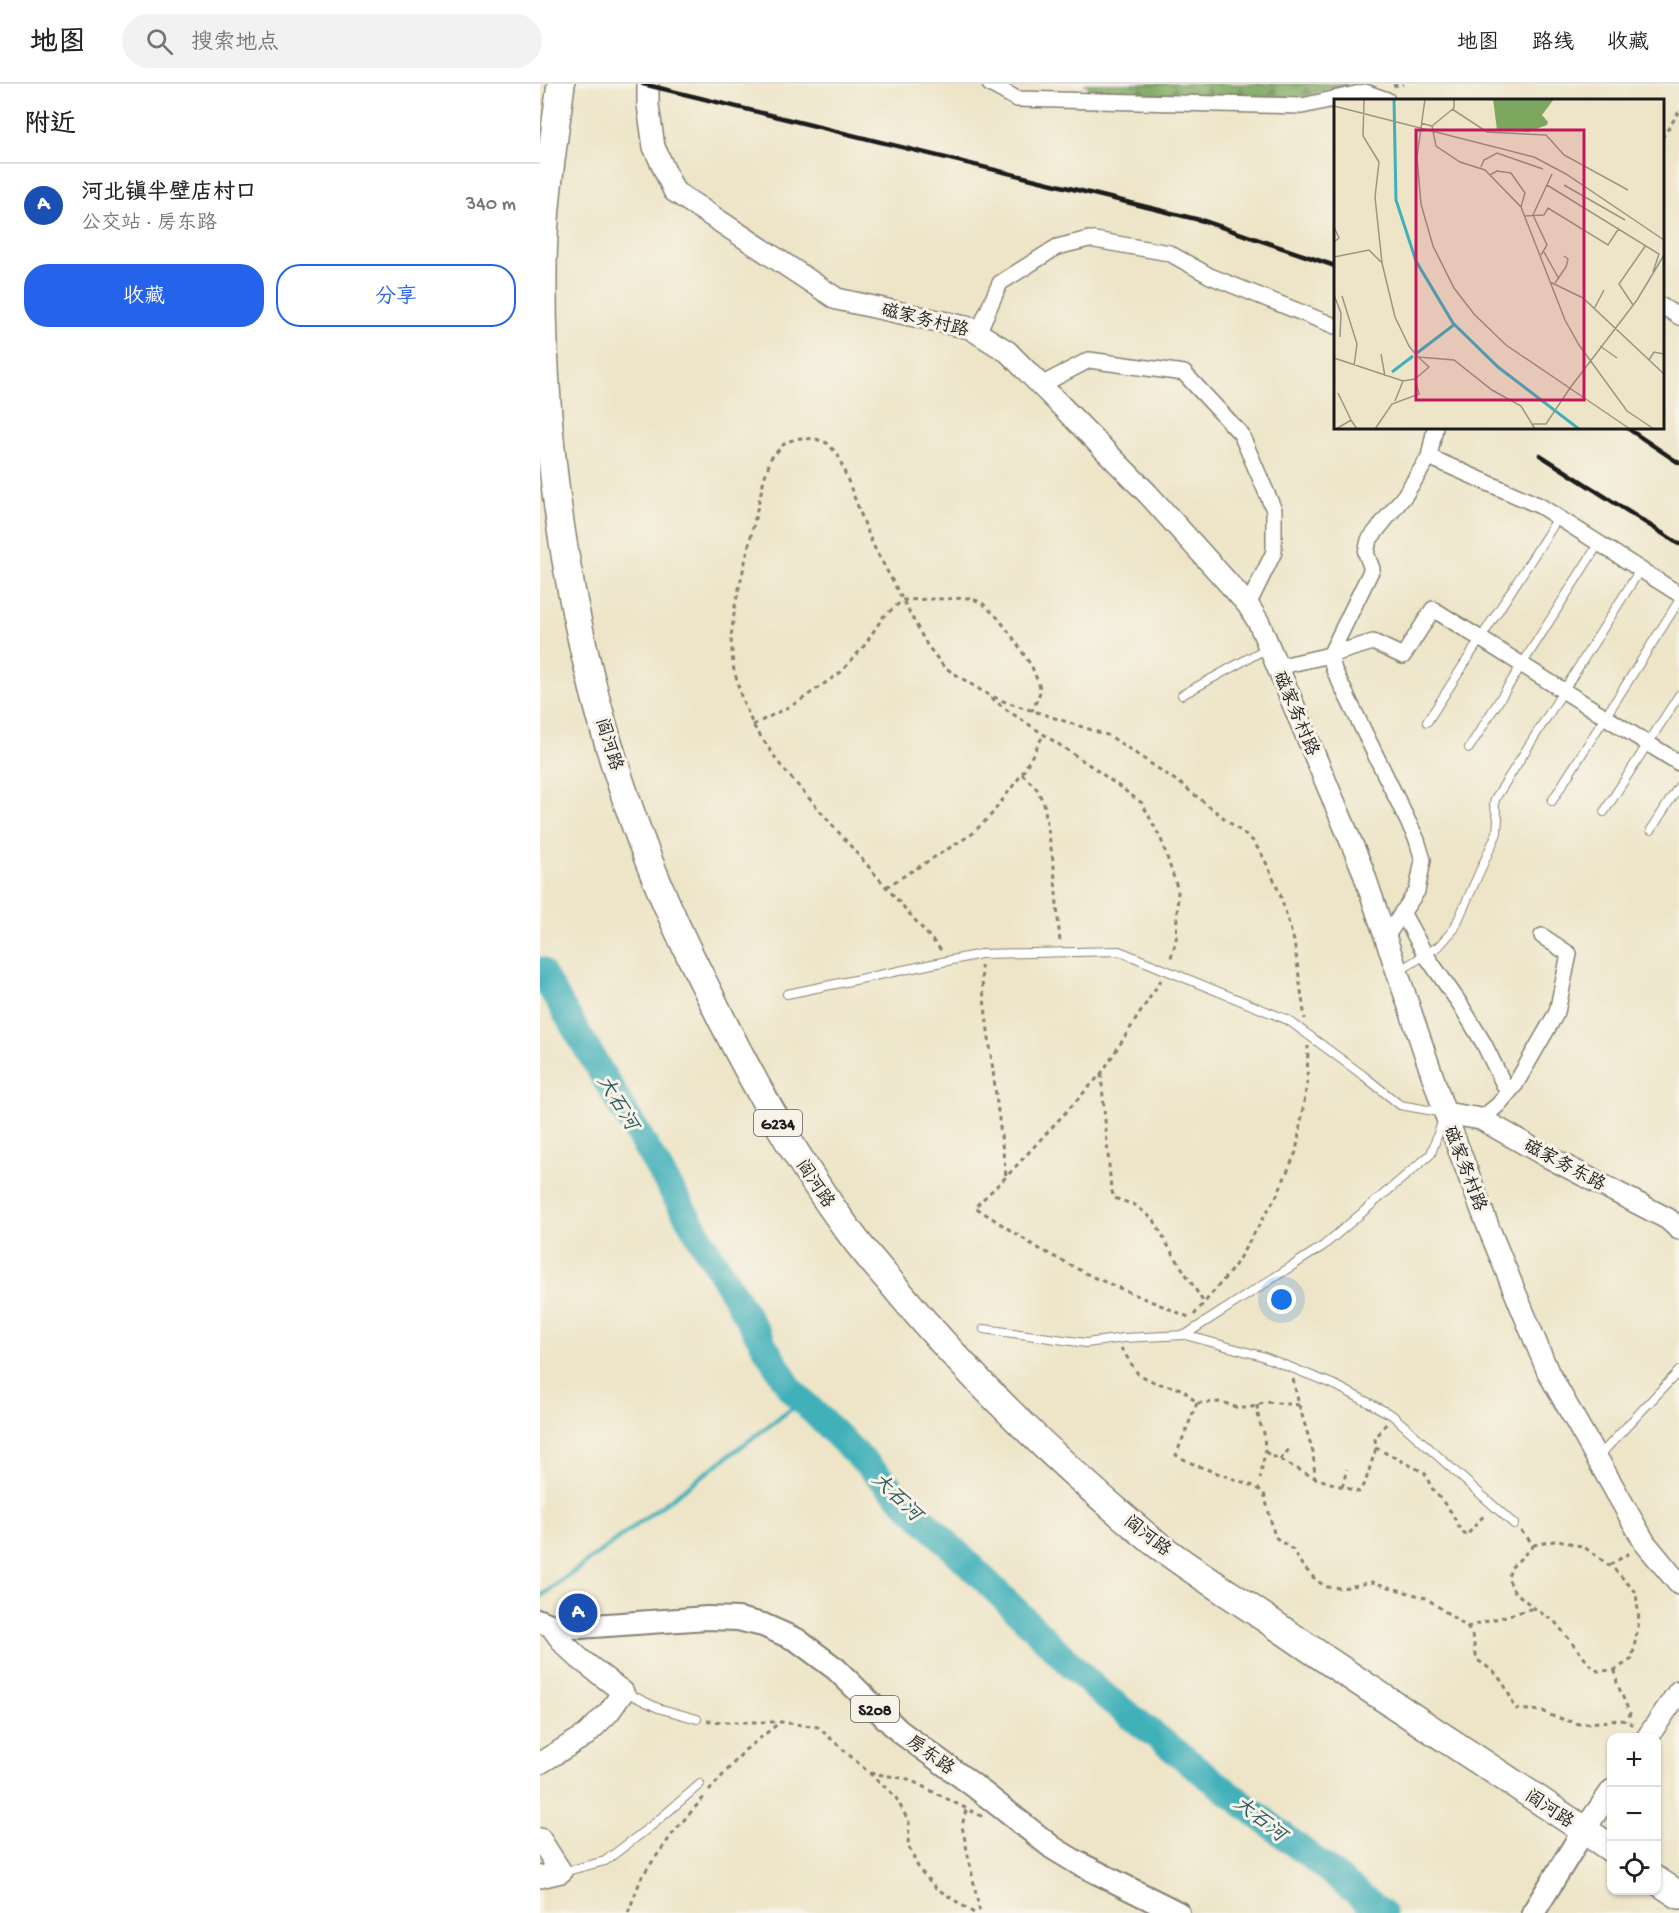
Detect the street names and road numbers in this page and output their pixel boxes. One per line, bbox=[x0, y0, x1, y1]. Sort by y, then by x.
street label: 磁家务村路 bbox=[878, 299, 971, 343]
street label: 磁家务村路 bbox=[1267, 668, 1323, 760]
street label: 阎河路 bbox=[590, 716, 627, 774]
road number: G234 bbox=[754, 1110, 802, 1136]
street label: 磁家务村路 bbox=[1438, 1123, 1491, 1215]
street label: 磁家务东路 bbox=[1519, 1135, 1609, 1197]
street label: 阎河路 bbox=[790, 1156, 839, 1213]
street label: 阎河路 bbox=[1119, 1511, 1175, 1562]
road number: S208 bbox=[851, 1696, 899, 1722]
street label: 房东路 bbox=[902, 1731, 958, 1780]
street label: 阎河路 bbox=[1520, 1786, 1578, 1834]

